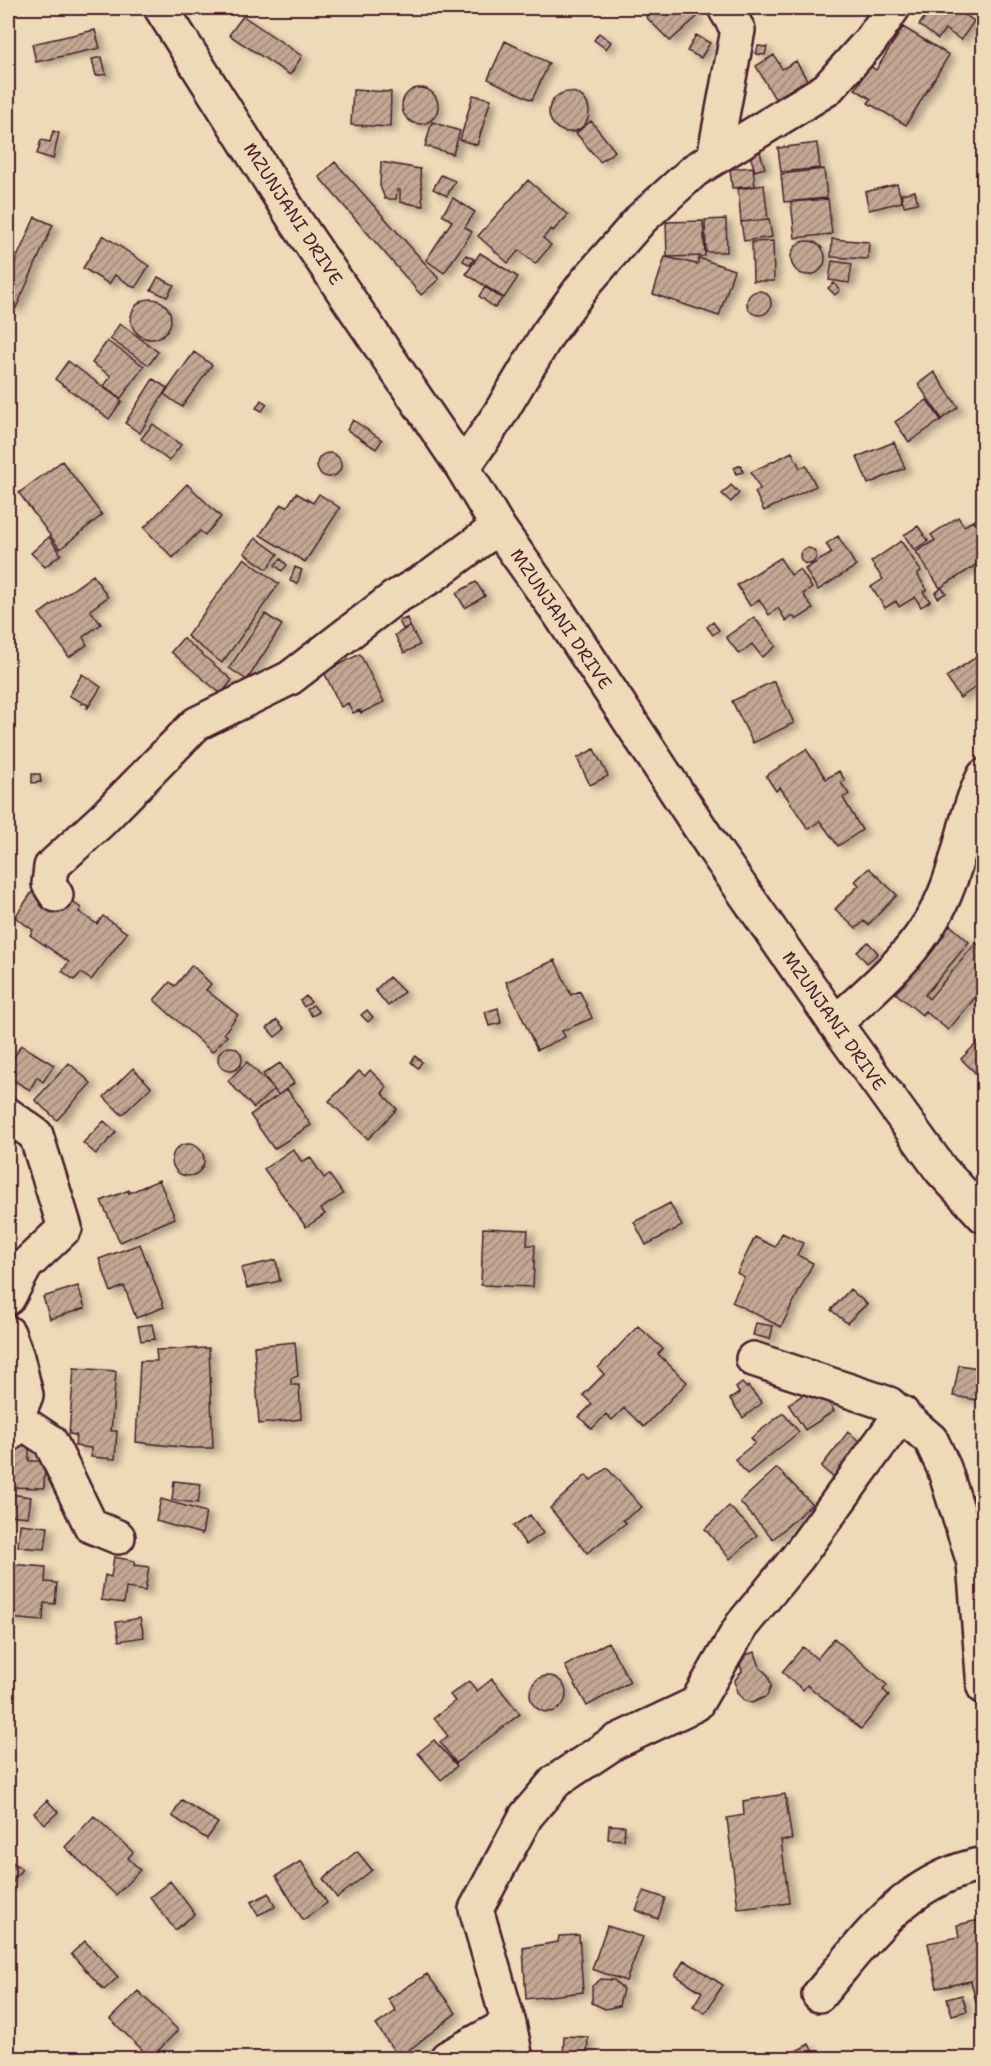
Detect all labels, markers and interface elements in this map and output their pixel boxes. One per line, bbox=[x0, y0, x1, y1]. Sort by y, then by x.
street label: MZUNJANI DRIVE bbox=[238, 138, 348, 290]
street label: MZUNJANI DRIVE bbox=[505, 544, 617, 694]
street label: MZUNJANI DRIVE bbox=[777, 946, 891, 1096]

